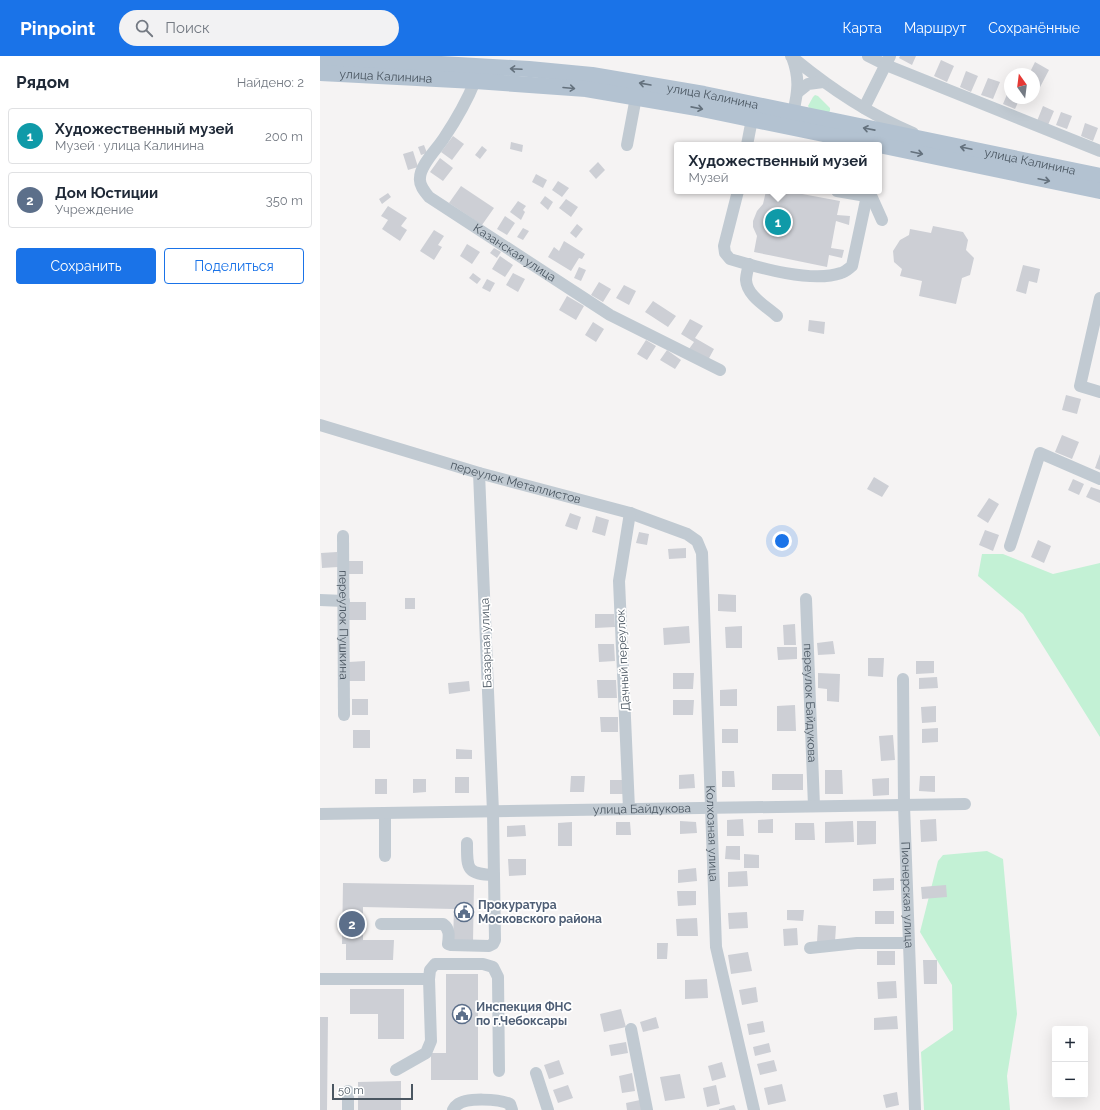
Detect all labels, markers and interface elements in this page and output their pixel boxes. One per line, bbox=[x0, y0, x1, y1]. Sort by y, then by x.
search box bbox=[119, 10, 399, 46]
text: Pinpoint bbox=[20, 17, 95, 39]
icon: search bbox=[133, 17, 155, 39]
text: Поиск bbox=[165, 19, 210, 37]
text: Карта bbox=[843, 20, 882, 36]
text: Маршрут bbox=[904, 20, 966, 36]
text: Сохранённые bbox=[988, 20, 1080, 36]
one-way arrow bbox=[510, 65, 523, 72]
street label: улица Калинина bbox=[339, 67, 433, 86]
north arrow bbox=[1004, 68, 1040, 104]
text: Рядом bbox=[16, 72, 69, 92]
text: Найдено: 2 bbox=[237, 75, 304, 90]
one-way arrow bbox=[639, 80, 652, 88]
street label: улица Калинина bbox=[666, 81, 760, 112]
one-way arrow bbox=[562, 84, 575, 91]
one-way arrow bbox=[690, 104, 703, 112]
text: Художественный музей bbox=[55, 120, 234, 138]
one-way arrow bbox=[863, 124, 876, 132]
text: 1 bbox=[27, 129, 33, 144]
text: 200 m bbox=[265, 129, 303, 144]
text: Музей · улица Калинина bbox=[55, 138, 204, 153]
popup bbox=[674, 142, 882, 194]
one-way arrow bbox=[960, 144, 973, 152]
street label: улица Калинина bbox=[983, 145, 1077, 178]
one-way arrow bbox=[910, 150, 923, 158]
text: Художественный музей bbox=[689, 152, 867, 170]
text: Музей bbox=[689, 170, 728, 185]
one-way arrow bbox=[1038, 176, 1051, 184]
text: Дом Юстиции bbox=[55, 184, 158, 202]
text: 2 bbox=[26, 193, 34, 208]
text: 350 m bbox=[266, 193, 303, 208]
text: Учреждение bbox=[55, 202, 134, 217]
pin: 1 bbox=[765, 207, 791, 237]
street label: Казанская улица bbox=[471, 221, 558, 285]
button: Сохранить bbox=[16, 248, 156, 284]
button: Поделиться bbox=[164, 248, 304, 284]
street label: переулок Металлистов bbox=[449, 458, 582, 507]
your location bbox=[772, 531, 792, 551]
street label: переулок Пушкина bbox=[336, 570, 351, 680]
street label: Базарная улица bbox=[477, 598, 495, 688]
street label: Дачный переулок bbox=[613, 609, 633, 711]
street label: переулок Байдукова bbox=[801, 643, 819, 763]
street label: Колхозная улица bbox=[703, 785, 721, 882]
street label: улица Байдукова bbox=[593, 801, 691, 817]
street label: Пионерская улица bbox=[898, 841, 916, 948]
place label: Прокуратура Московского района bbox=[478, 898, 602, 926]
public building icon: Прокуратура Московского района bbox=[453, 901, 475, 923]
pin: 2 bbox=[339, 909, 365, 939]
place label: Инспекция ФНС по г.Чебоксары bbox=[476, 1000, 572, 1028]
public building icon: Инспекция ФНС по г.Чебоксары bbox=[451, 1003, 473, 1025]
map controls bbox=[1052, 1026, 1088, 1098]
button: + bbox=[1052, 1026, 1088, 1062]
button: − bbox=[1052, 1062, 1088, 1098]
scale bar bbox=[332, 1082, 413, 1101]
text: 50 m bbox=[338, 1084, 364, 1097]

